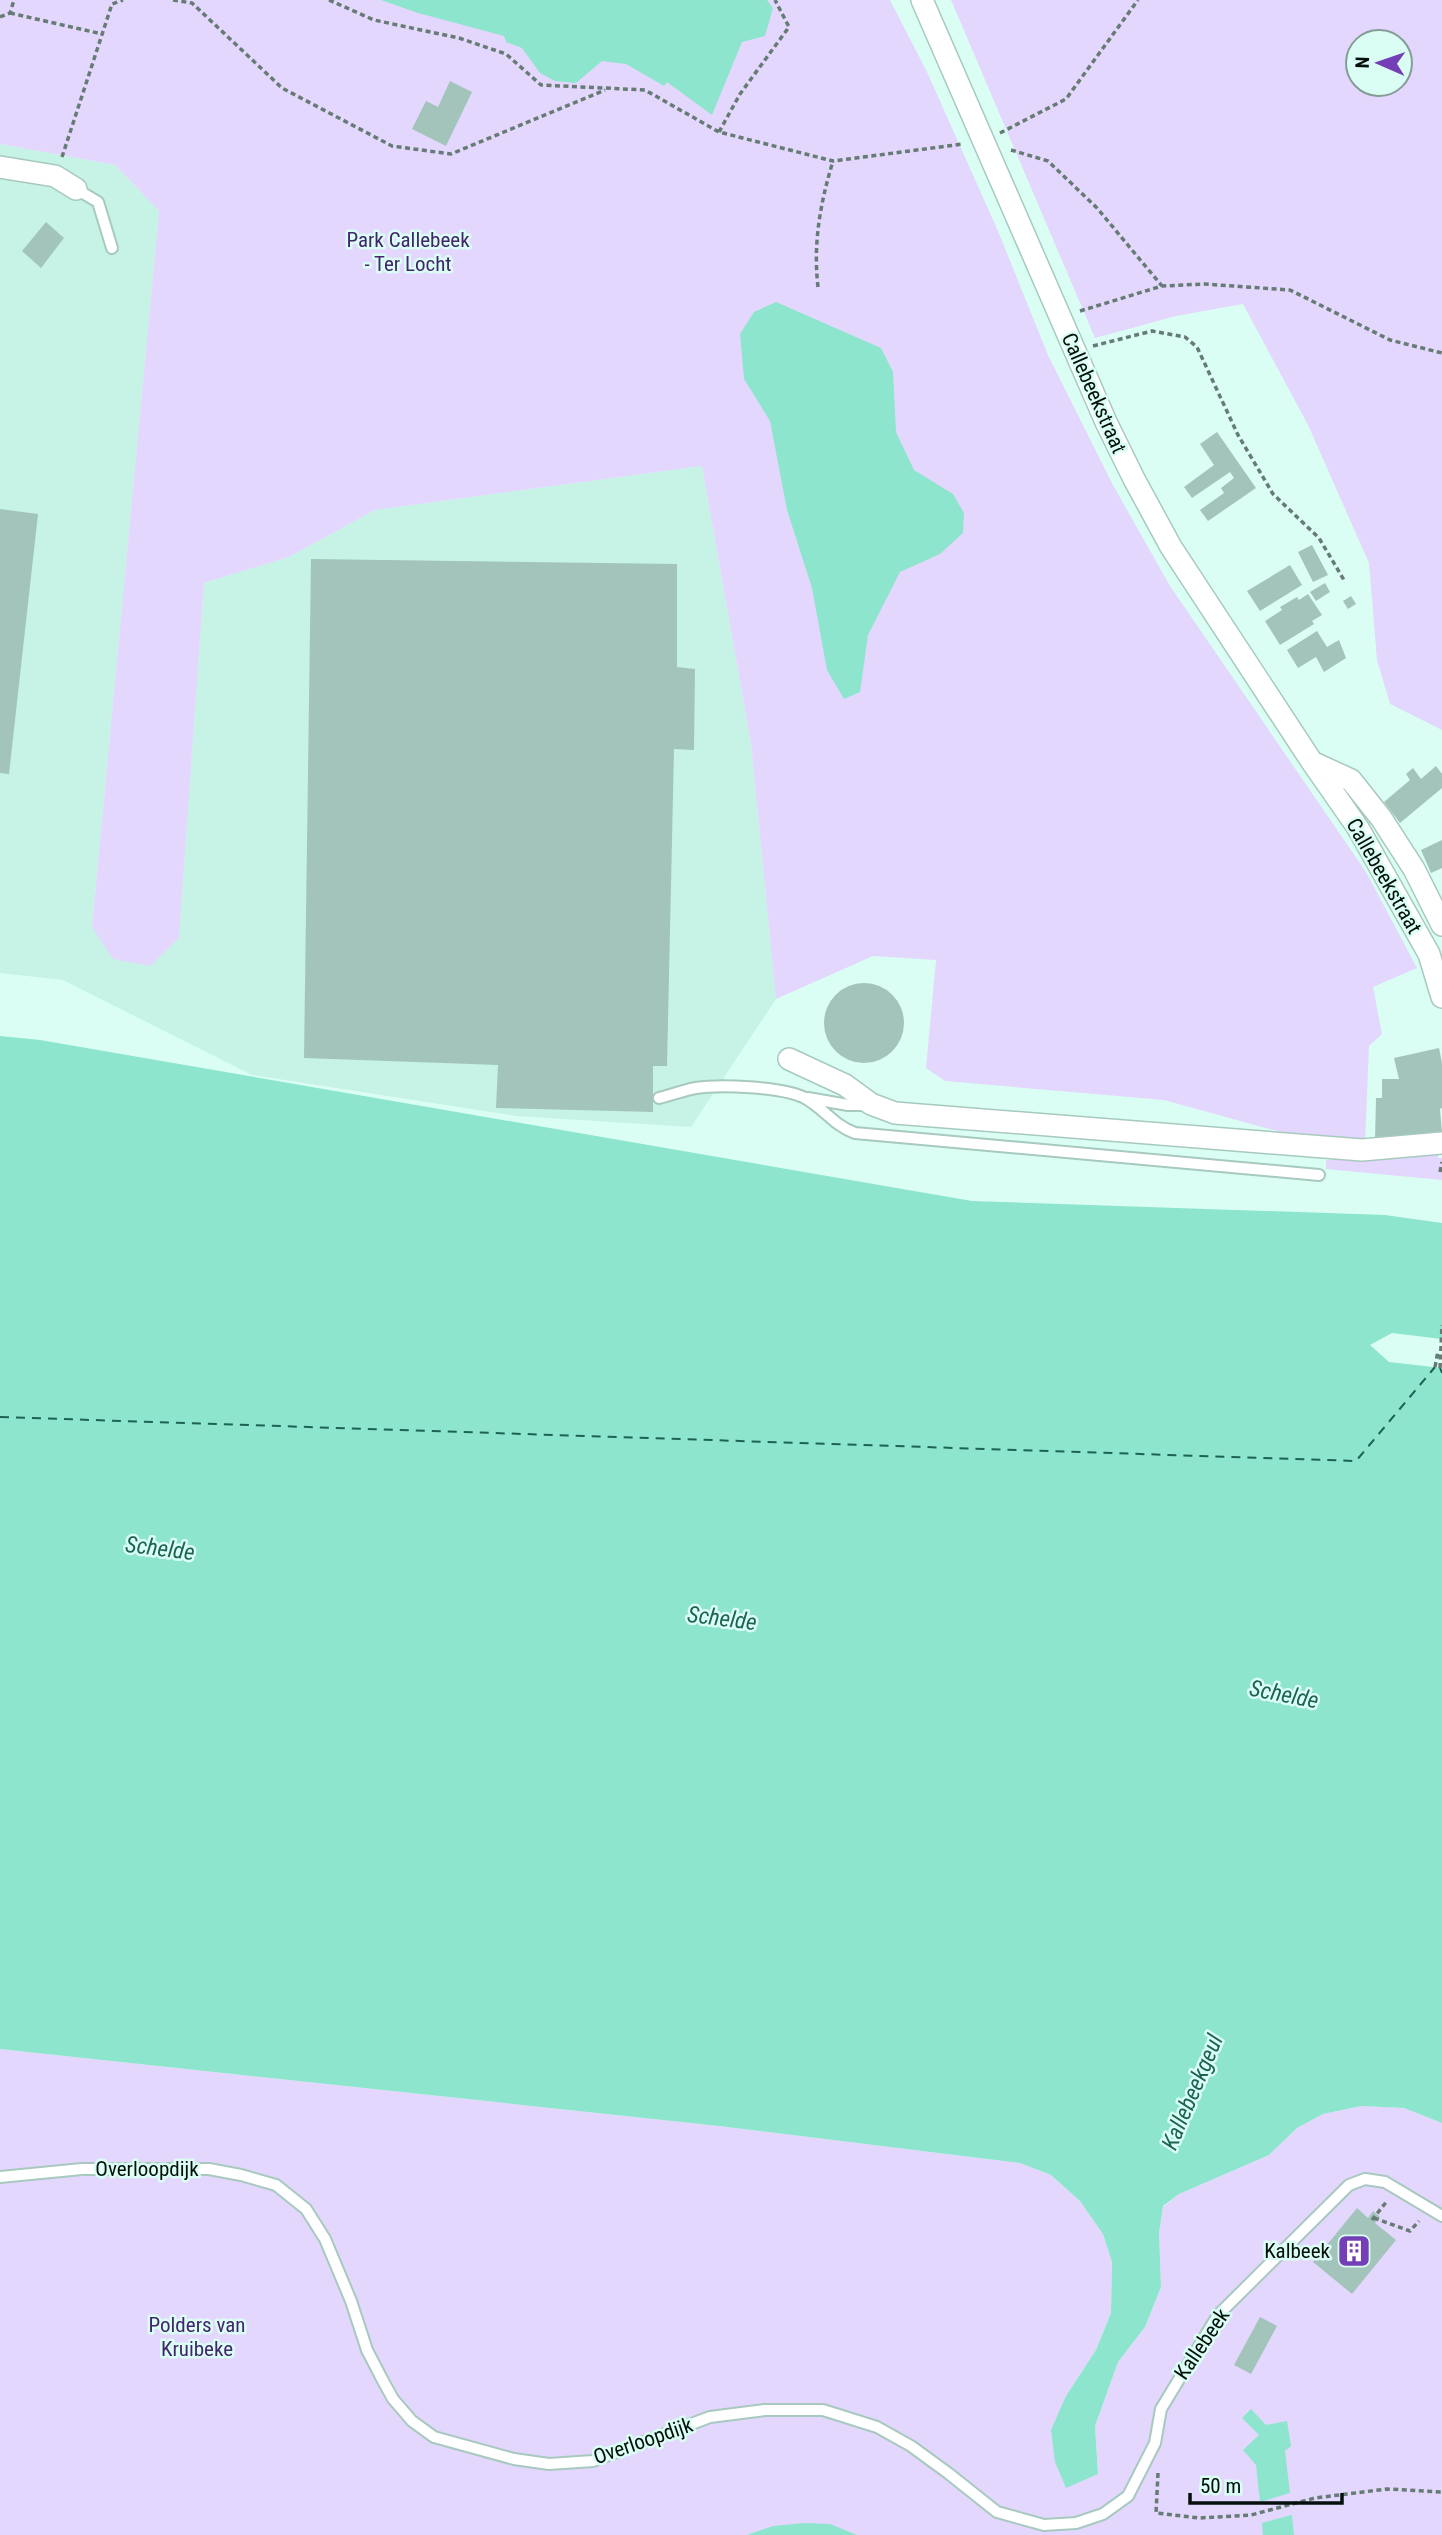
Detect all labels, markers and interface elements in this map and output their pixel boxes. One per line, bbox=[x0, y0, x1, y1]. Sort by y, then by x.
north arrow bbox=[1344, 28, 1414, 98]
text: N bbox=[1351, 56, 1374, 69]
park label: Park Callebeek - Ter Locht bbox=[346, 228, 470, 276]
street label: Callebeekstraat bbox=[1057, 329, 1131, 457]
street label: Callebeekstraat bbox=[1341, 814, 1427, 938]
water label: Schelde bbox=[124, 1531, 196, 1566]
water label: Schelde bbox=[686, 1601, 758, 1636]
water label: Schelde bbox=[1247, 1675, 1321, 1714]
water label: Kallebeekgeul bbox=[1156, 2030, 1229, 2154]
street label: Overloopdijk bbox=[95, 2157, 199, 2181]
building icon: Kalbeek bbox=[1335, 2232, 1373, 2270]
place label: Kalbeek bbox=[1264, 2239, 1331, 2263]
street label: Kallebeek bbox=[1170, 2303, 1235, 2384]
park label: Polders van Kruibeke bbox=[149, 2313, 245, 2361]
street label: Overloopdijk bbox=[590, 2413, 696, 2469]
scale bar bbox=[1190, 2462, 1342, 2506]
text: 50 m bbox=[1200, 2474, 1241, 2498]

